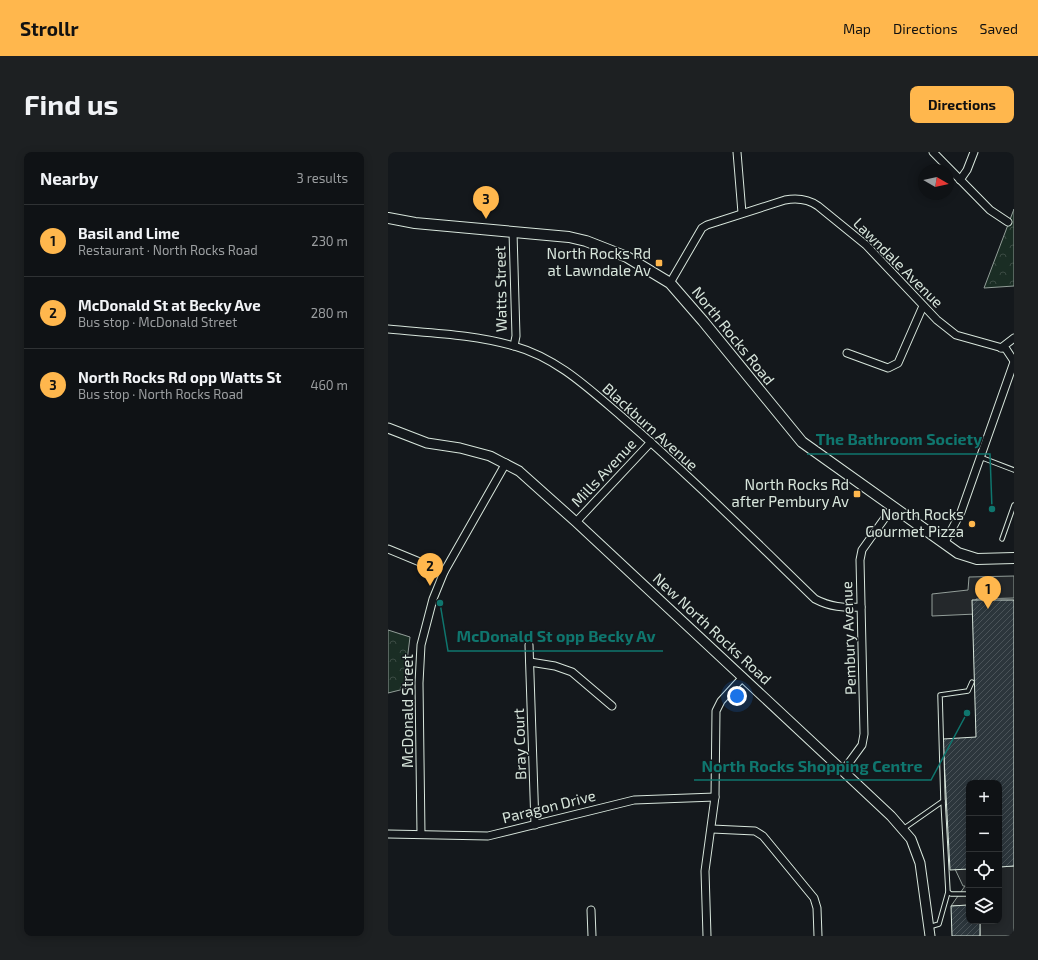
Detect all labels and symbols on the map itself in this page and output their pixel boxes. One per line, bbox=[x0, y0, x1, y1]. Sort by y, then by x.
north arrow bbox=[918, 164, 954, 200]
pin: 3 bbox=[473, 186, 499, 219]
street label: Lawndale Avenue bbox=[850, 214, 947, 311]
place label: North Rocks Rd at Lawndale Av bbox=[547, 244, 651, 279]
street label: Watts Street bbox=[490, 245, 510, 332]
marker: North Rocks Rd at Lawndale Av bbox=[654, 258, 664, 268]
street label: North Rocks Road bbox=[689, 283, 779, 388]
street label: Blackburn Avenue bbox=[599, 379, 702, 474]
callout: The Bathroom Society bbox=[807, 426, 990, 454]
text: The Bathroom Society bbox=[816, 429, 982, 449]
street label: Mills Avenue bbox=[567, 434, 639, 510]
place label: North Rocks Rd after Pembury Av bbox=[732, 475, 849, 510]
marker: North Rocks Rd after Pembury Av bbox=[852, 489, 862, 499]
place label: North Rocks Gourmet Pizza bbox=[865, 505, 964, 540]
marker: North Rocks Gourmet Pizza bbox=[967, 519, 977, 529]
pin: 2 bbox=[417, 553, 443, 586]
street label: New North Rocks Road bbox=[650, 569, 776, 688]
pin: 1 bbox=[975, 576, 1001, 609]
street label: Pembury Avenue bbox=[837, 581, 859, 695]
callout: McDonald St opp Becky Av bbox=[448, 623, 663, 651]
text: McDonald St opp Becky Av bbox=[457, 626, 655, 646]
street label: McDonald Street bbox=[398, 654, 416, 768]
your location bbox=[727, 686, 747, 706]
street label: Bray Court bbox=[509, 708, 529, 780]
callout: North Rocks Shopping Centre bbox=[694, 752, 931, 780]
text: North Rocks Shopping Centre bbox=[702, 756, 922, 775]
street label: Paragon Drive bbox=[500, 786, 597, 826]

